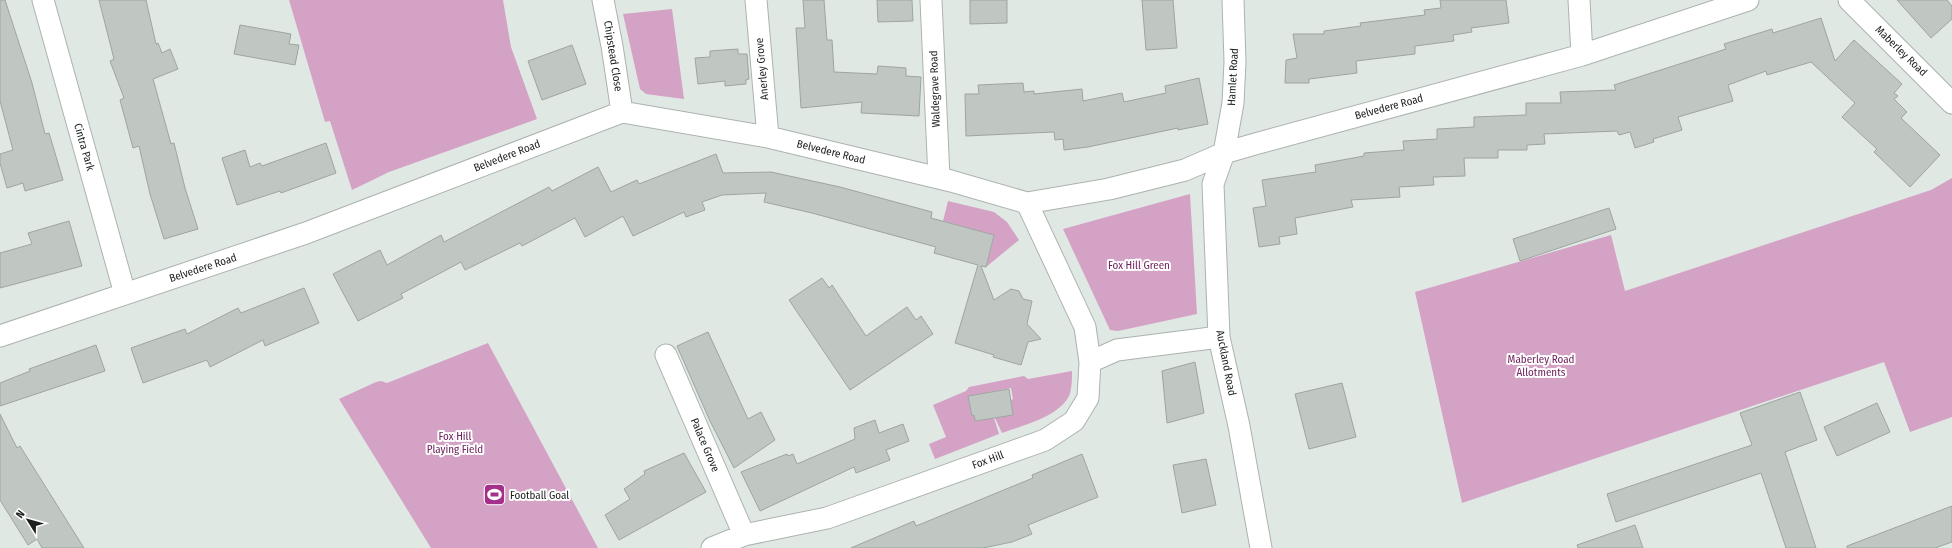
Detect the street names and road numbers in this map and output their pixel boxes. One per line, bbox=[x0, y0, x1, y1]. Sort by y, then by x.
street label: Chipstead Close bbox=[601, 20, 625, 92]
street label: Maberley Road bbox=[1872, 23, 1930, 79]
street label: Anerley Grove bbox=[753, 37, 771, 101]
street label: Hamlet Road bbox=[1225, 48, 1241, 106]
street label: Waldegrave Road bbox=[927, 50, 943, 128]
street label: Belvedere Road bbox=[1353, 92, 1425, 122]
street label: Cintra Park bbox=[71, 122, 97, 173]
street label: Belvedere Road bbox=[472, 137, 542, 175]
street label: Belvedere Road bbox=[795, 137, 867, 167]
street label: Belvedere Road bbox=[168, 251, 238, 285]
street label: Auckland Road bbox=[1213, 329, 1239, 397]
street label: Palace Grove bbox=[688, 416, 722, 474]
street label: Fox Hill bbox=[970, 448, 1006, 472]

